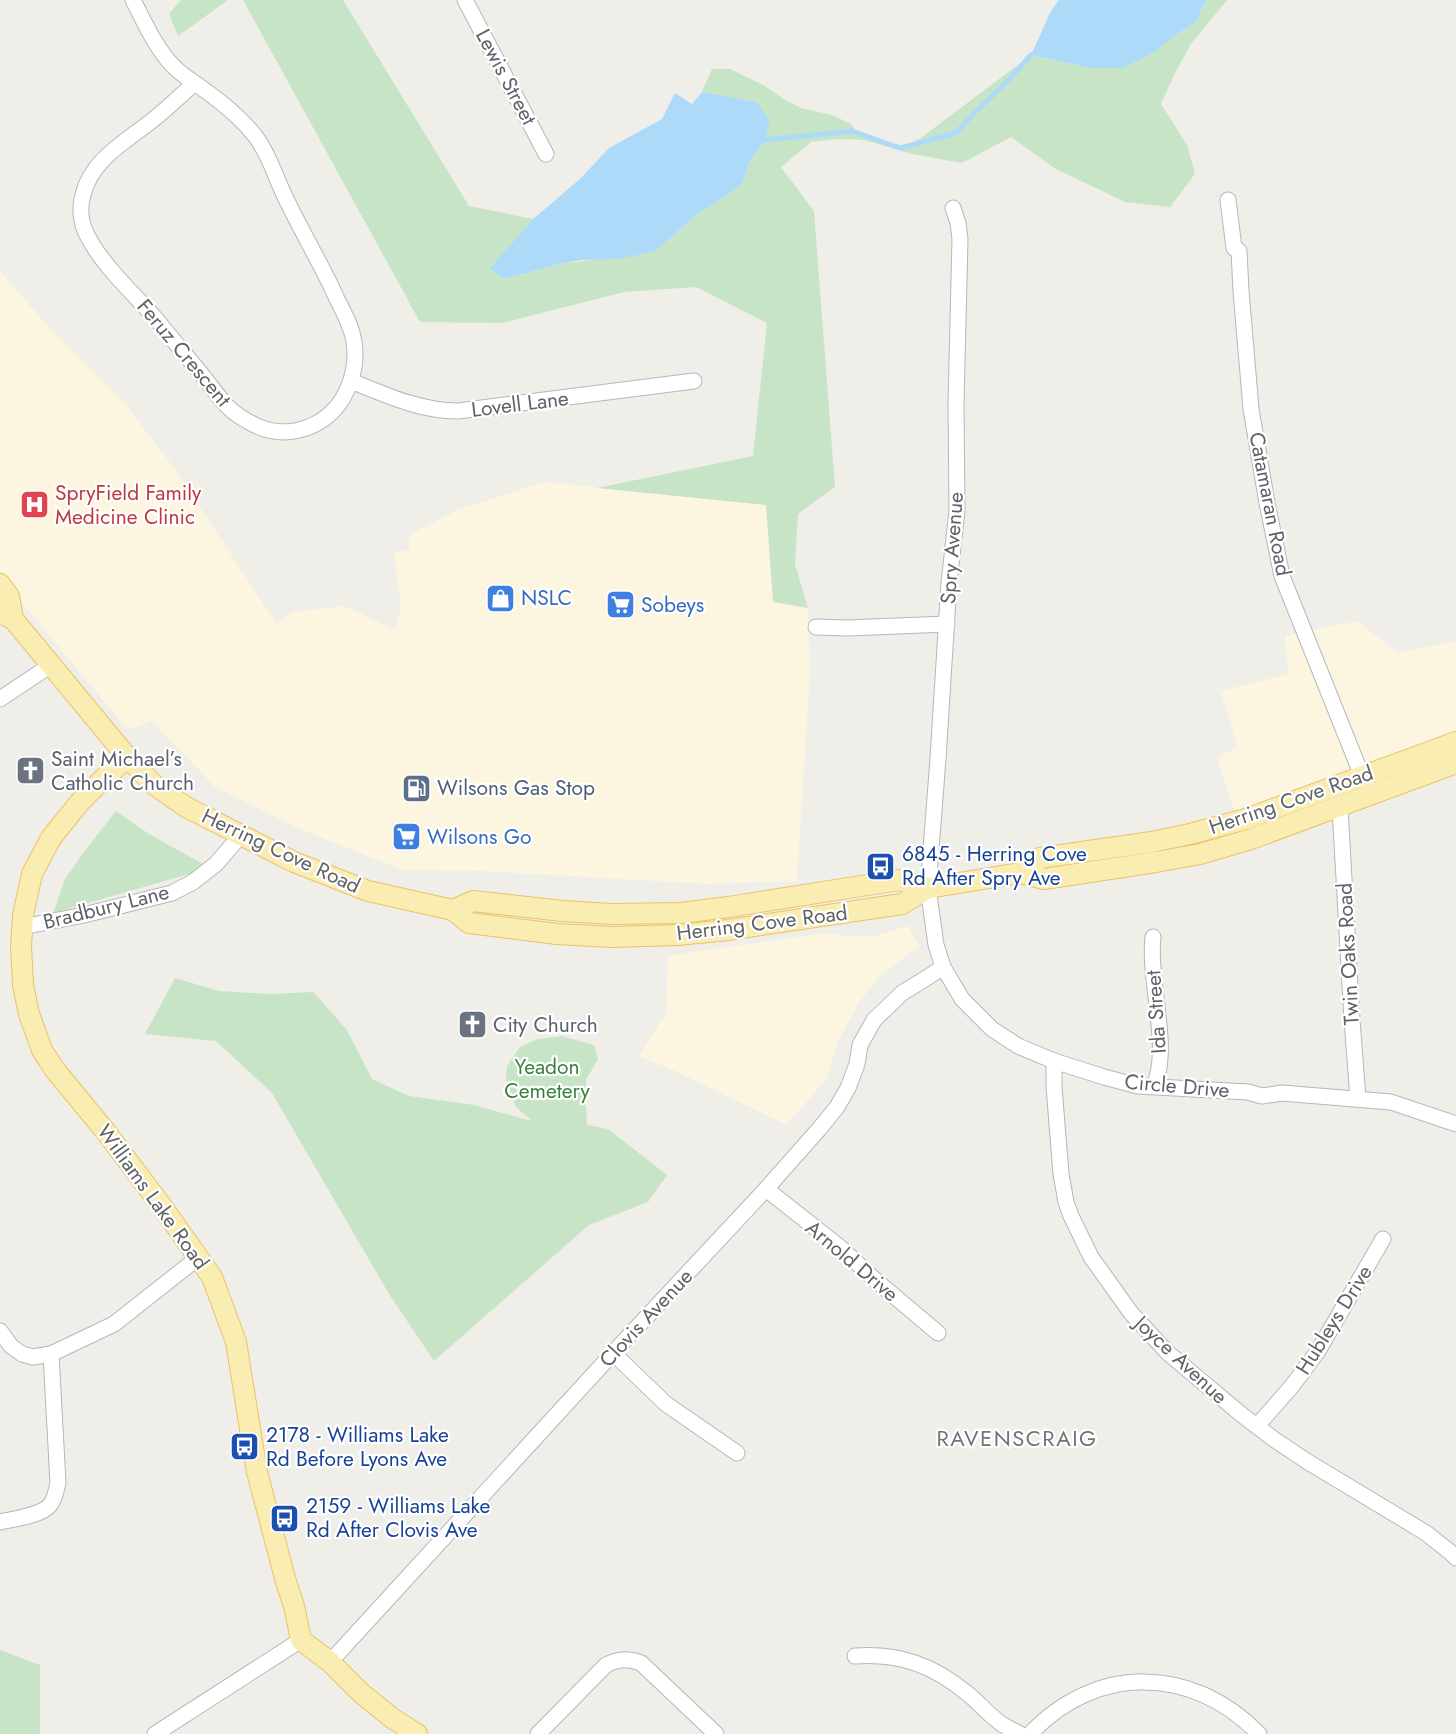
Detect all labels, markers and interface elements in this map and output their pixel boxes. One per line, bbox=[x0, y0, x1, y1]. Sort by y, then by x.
street label: Lewis Street bbox=[468, 24, 544, 130]
street label: Feruz Crescent bbox=[130, 293, 238, 413]
street label: Lovell Lane bbox=[470, 383, 570, 425]
street label: Catamaran Road bbox=[1241, 429, 1299, 579]
place label: SpryField Family Medicine Clinic bbox=[55, 478, 202, 532]
hospital icon: SpryField Family Medicine Clinic bbox=[18, 489, 50, 521]
street label: Spry Avenue bbox=[933, 491, 971, 605]
shop icon: NSLC bbox=[484, 582, 516, 614]
place label: NSLC bbox=[521, 583, 572, 613]
supermarket icon: Sobeys bbox=[604, 589, 636, 621]
place label: Sobeys bbox=[641, 590, 704, 620]
place label: Saint Michael’s Catholic Church bbox=[51, 744, 194, 798]
church icon: Saint Michael’s Catholic Church bbox=[14, 755, 46, 787]
street label: Herring Cove Road bbox=[1205, 758, 1377, 842]
fuel station icon: Wilsons Gas Stop bbox=[400, 772, 432, 804]
place label: Wilsons Gas Stop bbox=[437, 773, 595, 803]
street label: Herring Cove Road bbox=[197, 801, 365, 901]
supermarket icon: Wilsons Go bbox=[390, 821, 422, 853]
place label: Wilsons Go bbox=[427, 822, 532, 852]
place label: 6845 - Herring Cove Rd After Spry Ave bbox=[902, 839, 1087, 893]
bus stop icon: 6845 - Herring Cove Rd After Spry Ave bbox=[865, 850, 897, 882]
street label: Bradbury Lane bbox=[40, 877, 172, 937]
street label: Twin Oaks Road bbox=[1329, 882, 1367, 1026]
street label: Herring Cove Road bbox=[675, 898, 849, 948]
street label: Ida Street bbox=[1138, 969, 1174, 1055]
church icon: City Church bbox=[456, 1009, 488, 1041]
place label: City Church bbox=[493, 1010, 598, 1040]
park label: Yeadon Cemetery bbox=[504, 1052, 590, 1106]
street label: Circle Drive bbox=[1123, 1066, 1231, 1106]
street label: Williams Lake Road bbox=[90, 1118, 216, 1276]
street label: Arnold Drive bbox=[799, 1213, 905, 1309]
street label: Hubleys Drive bbox=[1288, 1259, 1380, 1381]
street label: Clovis Avenue bbox=[592, 1262, 700, 1374]
street label: Joyce Avenue bbox=[1126, 1307, 1234, 1411]
place label: 2178 - Williams Lake Rd Before Lyons Ave bbox=[266, 1420, 449, 1474]
district label: RAVENSCRAIG bbox=[936, 1422, 1098, 1454]
bus stop icon: 2178 - Williams Lake Rd Before Lyons Ave bbox=[229, 1431, 261, 1463]
place label: 2159 - Williams Lake Rd After Clovis Ave bbox=[306, 1491, 490, 1545]
bus stop icon: 2159 - Williams Lake Rd After Clovis Ave bbox=[269, 1502, 301, 1534]

